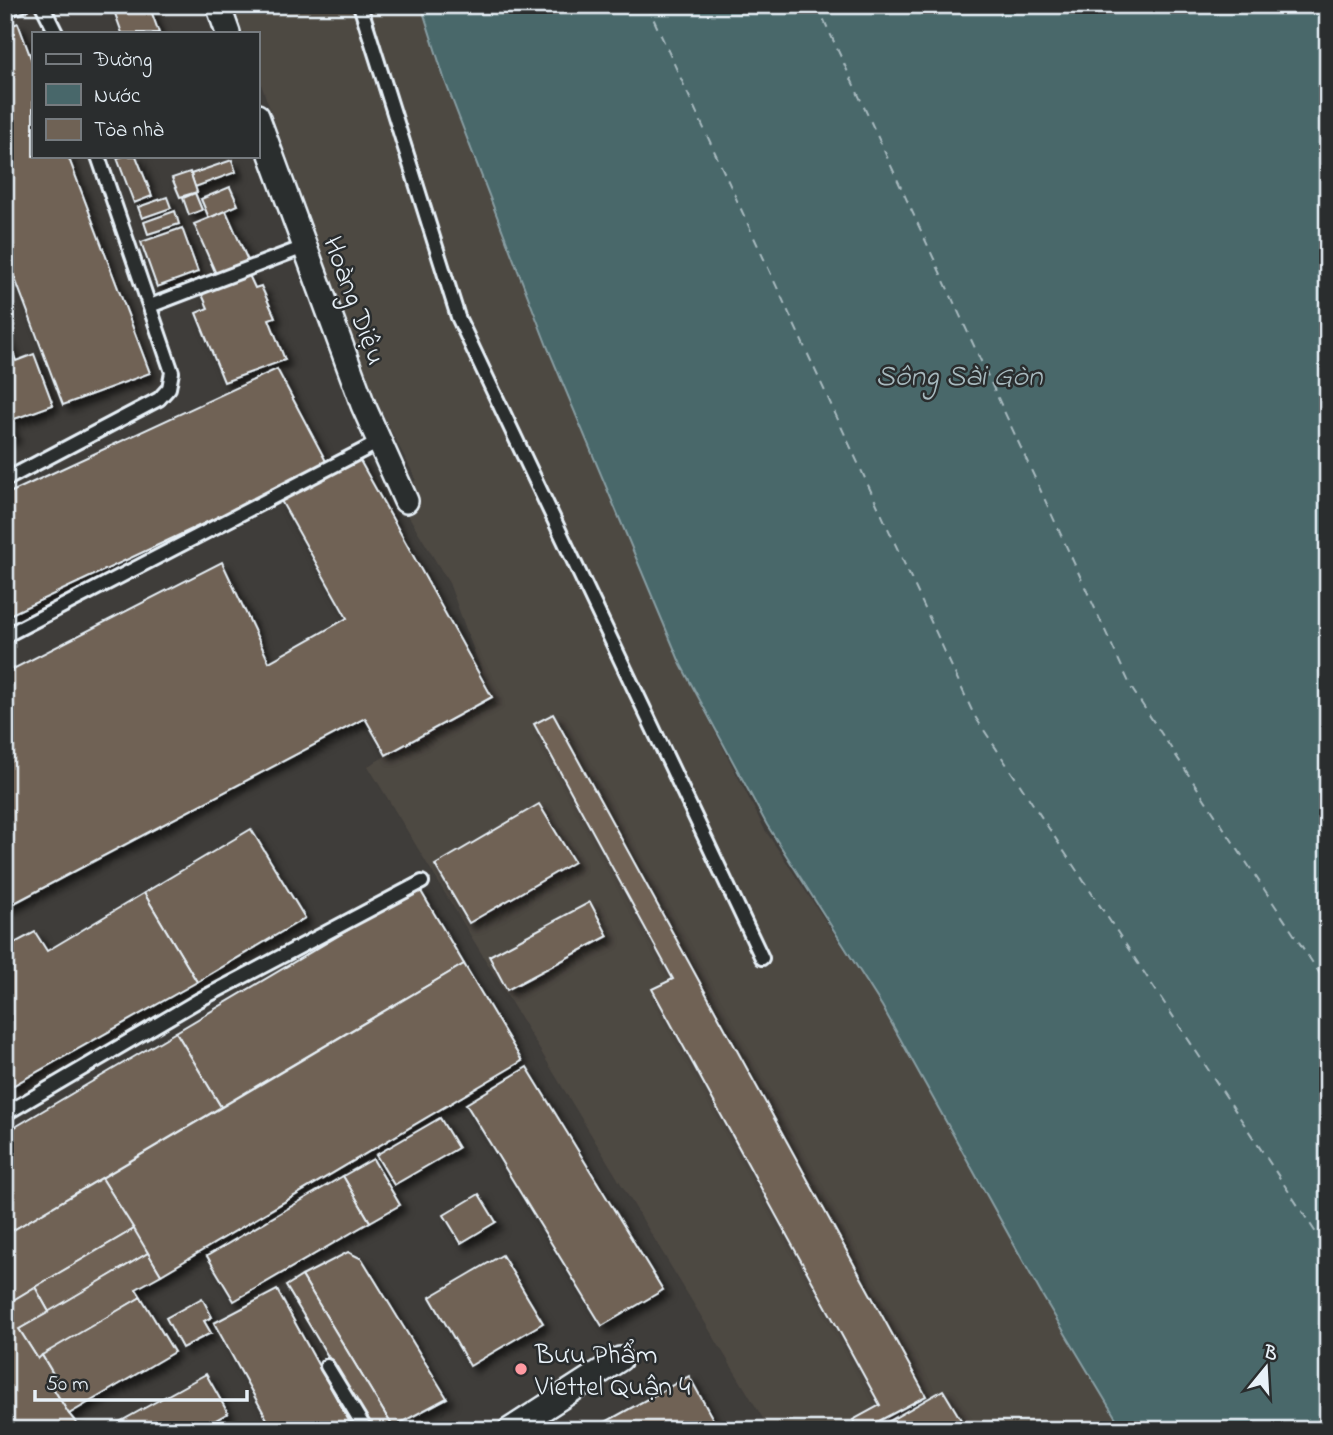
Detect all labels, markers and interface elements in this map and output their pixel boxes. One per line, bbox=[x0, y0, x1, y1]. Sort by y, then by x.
legend bbox=[32, 32, 259, 158]
text: Đường bbox=[93, 46, 152, 78]
text: Nước bbox=[94, 82, 141, 112]
text: Tòa nhà bbox=[94, 116, 164, 146]
street label: Hoàng Diệu bbox=[310, 231, 395, 371]
water label: Sông Sài Gòn bbox=[875, 356, 1044, 400]
north arrow bbox=[1232, 1334, 1302, 1404]
place label: Bưu Phẩm Viettel Quận 4 bbox=[534, 1336, 691, 1409]
text: B bbox=[1259, 1339, 1281, 1369]
scale bar bbox=[35, 1358, 247, 1402]
marker: Bưu Phẩm Viettel Quận 4 bbox=[513, 1361, 529, 1377]
text: 50 m bbox=[46, 1370, 89, 1400]

